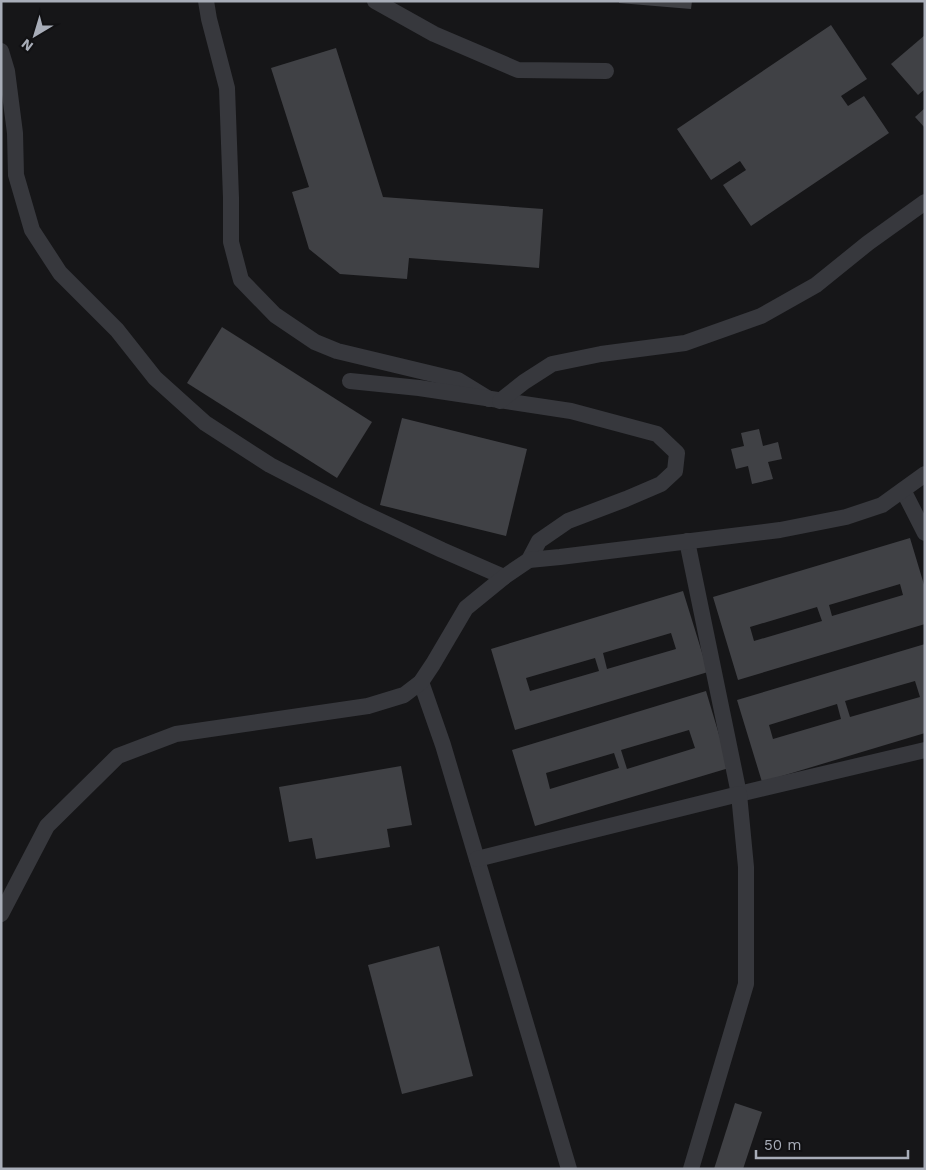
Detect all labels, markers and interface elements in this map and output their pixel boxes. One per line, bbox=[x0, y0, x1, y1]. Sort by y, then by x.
north arrow bbox=[10, 10, 60, 60]
text: N bbox=[18, 36, 36, 55]
scale bar bbox=[756, 1128, 908, 1160]
text: 50 m bbox=[764, 1136, 801, 1154]

